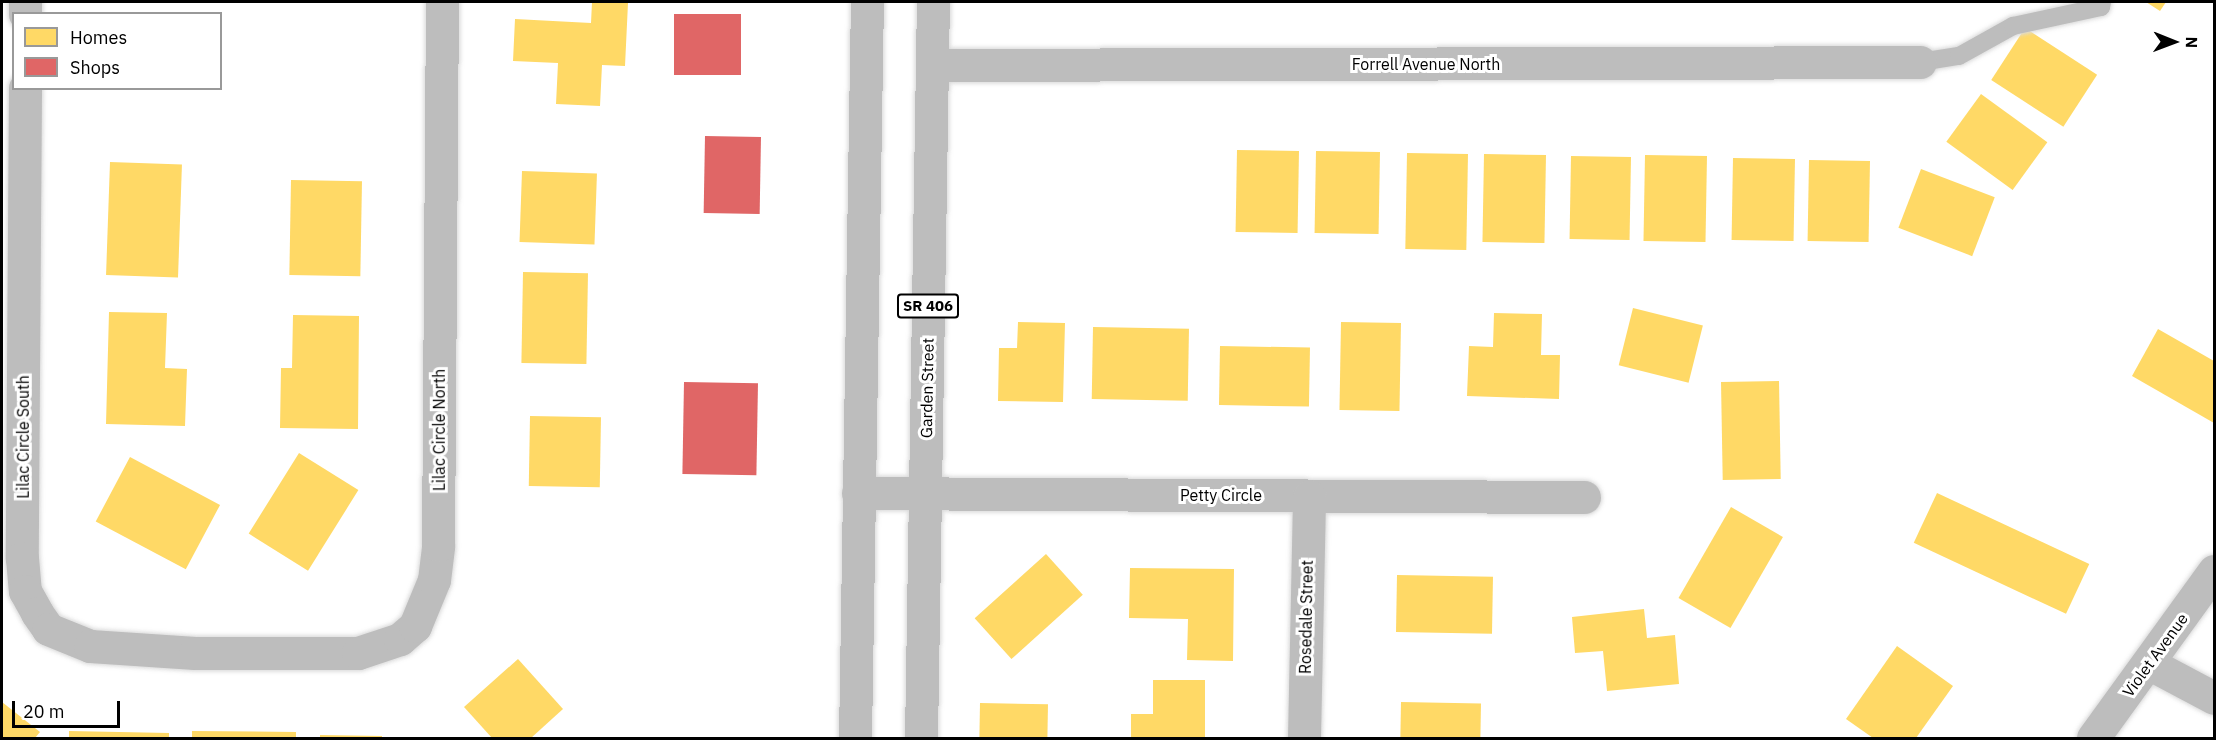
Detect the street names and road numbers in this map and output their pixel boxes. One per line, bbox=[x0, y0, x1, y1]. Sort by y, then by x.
street label: Forrell Avenue North bbox=[1352, 54, 1500, 74]
road number: SR 406 bbox=[896, 294, 960, 318]
street label: Garden Street bbox=[917, 338, 937, 438]
street label: Lilac Circle North bbox=[429, 369, 449, 491]
street label: Lilac Circle South bbox=[13, 375, 33, 499]
street label: Petty Circle bbox=[1180, 485, 1262, 505]
street label: Rosedale Street bbox=[1295, 560, 1317, 674]
street label: Violet Avenue bbox=[2118, 609, 2192, 701]

